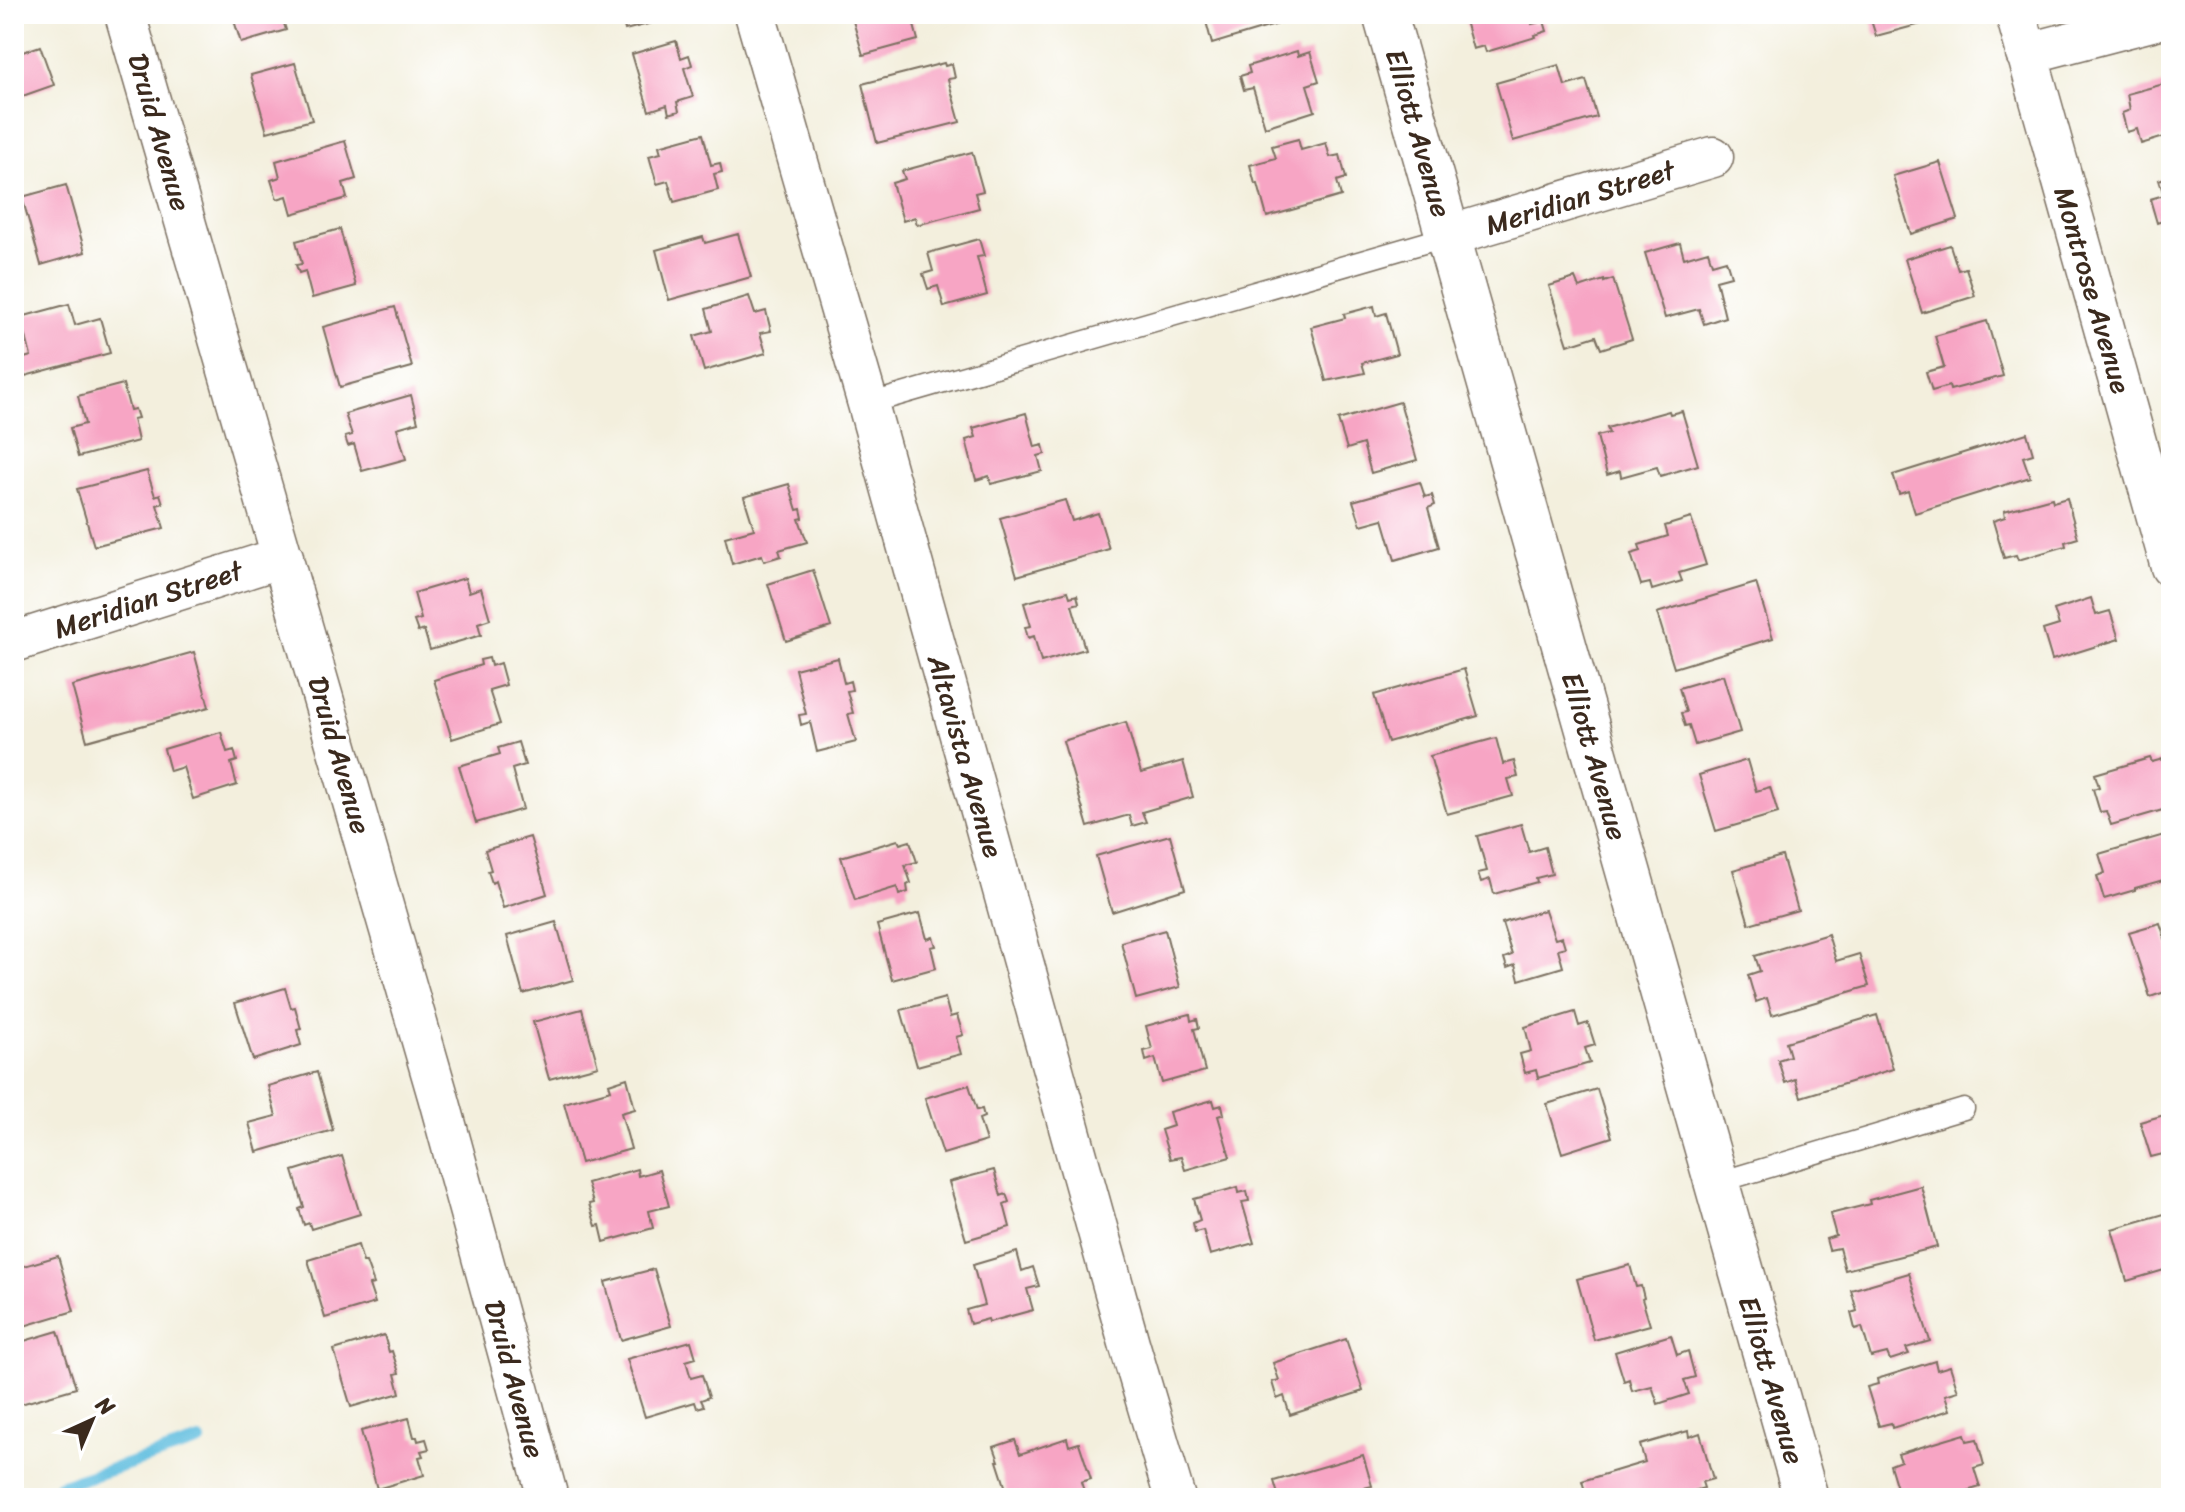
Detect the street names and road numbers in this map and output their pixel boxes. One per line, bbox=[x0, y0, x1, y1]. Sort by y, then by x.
street label: Elliott Avenue bbox=[1371, 43, 1466, 223]
street label: Druid Avenue bbox=[114, 47, 205, 217]
street label: Meridian Street bbox=[1479, 145, 1683, 250]
street label: Montrose Avenue bbox=[2040, 181, 2145, 399]
street label: Meridian Street bbox=[47, 545, 251, 653]
street label: Altavista Avenue bbox=[913, 648, 1018, 863]
street label: Elliott Avenue bbox=[1547, 666, 1642, 846]
street label: Druid Avenue bbox=[294, 670, 385, 840]
street label: Elliott Avenue bbox=[1724, 1290, 1819, 1470]
street label: Druid Avenue bbox=[470, 1294, 559, 1464]

